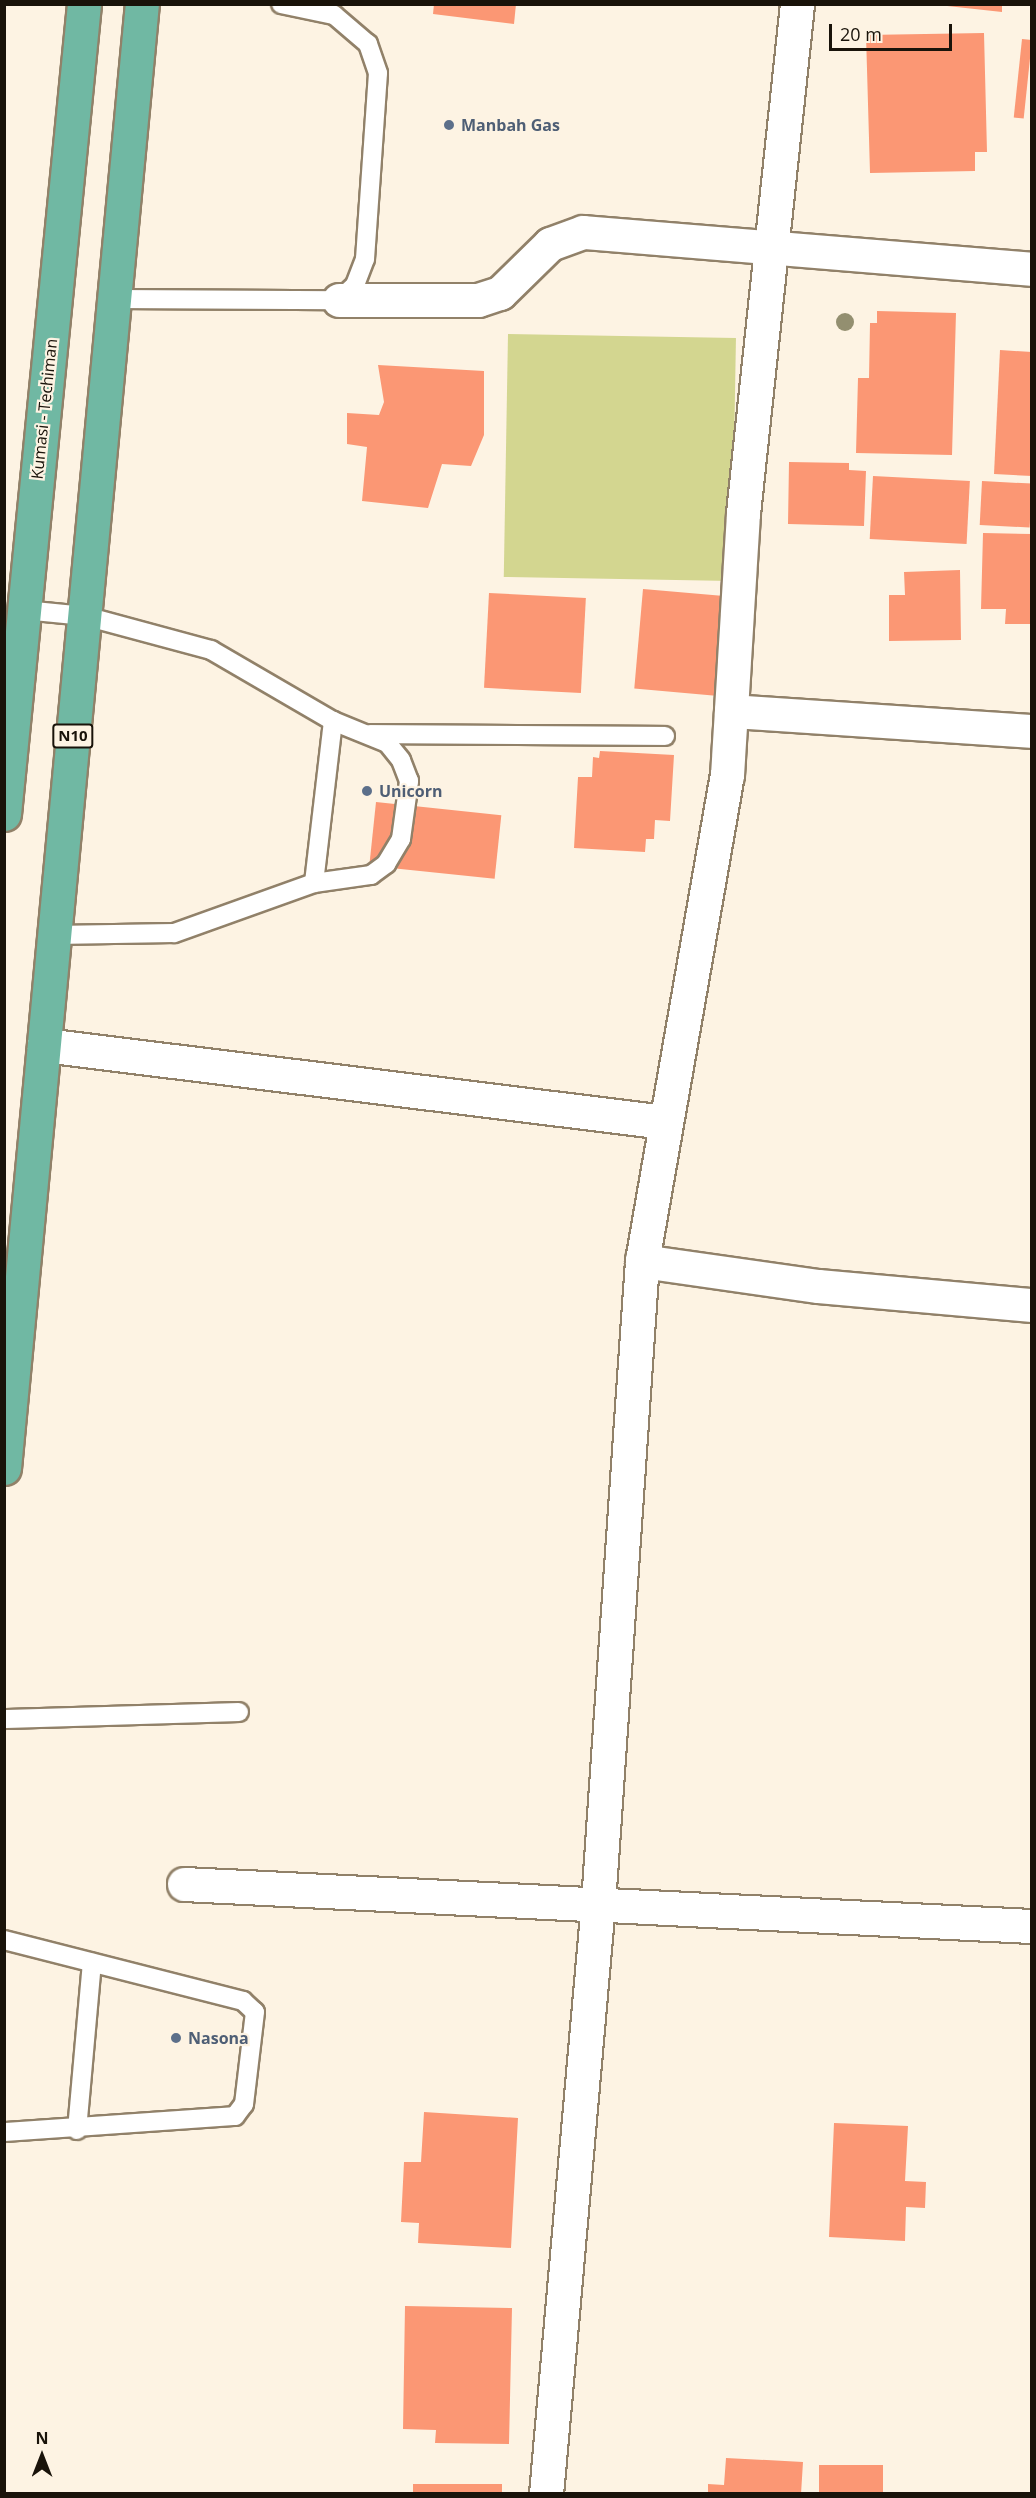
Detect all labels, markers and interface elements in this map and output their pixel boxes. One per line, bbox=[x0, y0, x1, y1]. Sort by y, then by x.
scale bar bbox=[832, 12, 955, 50]
text: 20 m bbox=[840, 22, 882, 46]
place label: Manbah Gas bbox=[461, 115, 560, 135]
marker: Manbah Gas bbox=[442, 118, 456, 132]
street label: Kumasi - Techiman bbox=[27, 338, 61, 480]
road number: N10 bbox=[52, 724, 94, 748]
place label: Unicorn bbox=[379, 781, 442, 801]
marker: Unicorn bbox=[360, 784, 374, 798]
place label: Nasona bbox=[188, 2028, 249, 2048]
marker: Nasona bbox=[169, 2031, 183, 2045]
north arrow bbox=[12, 2426, 72, 2486]
text: N bbox=[35, 2427, 49, 2449]

